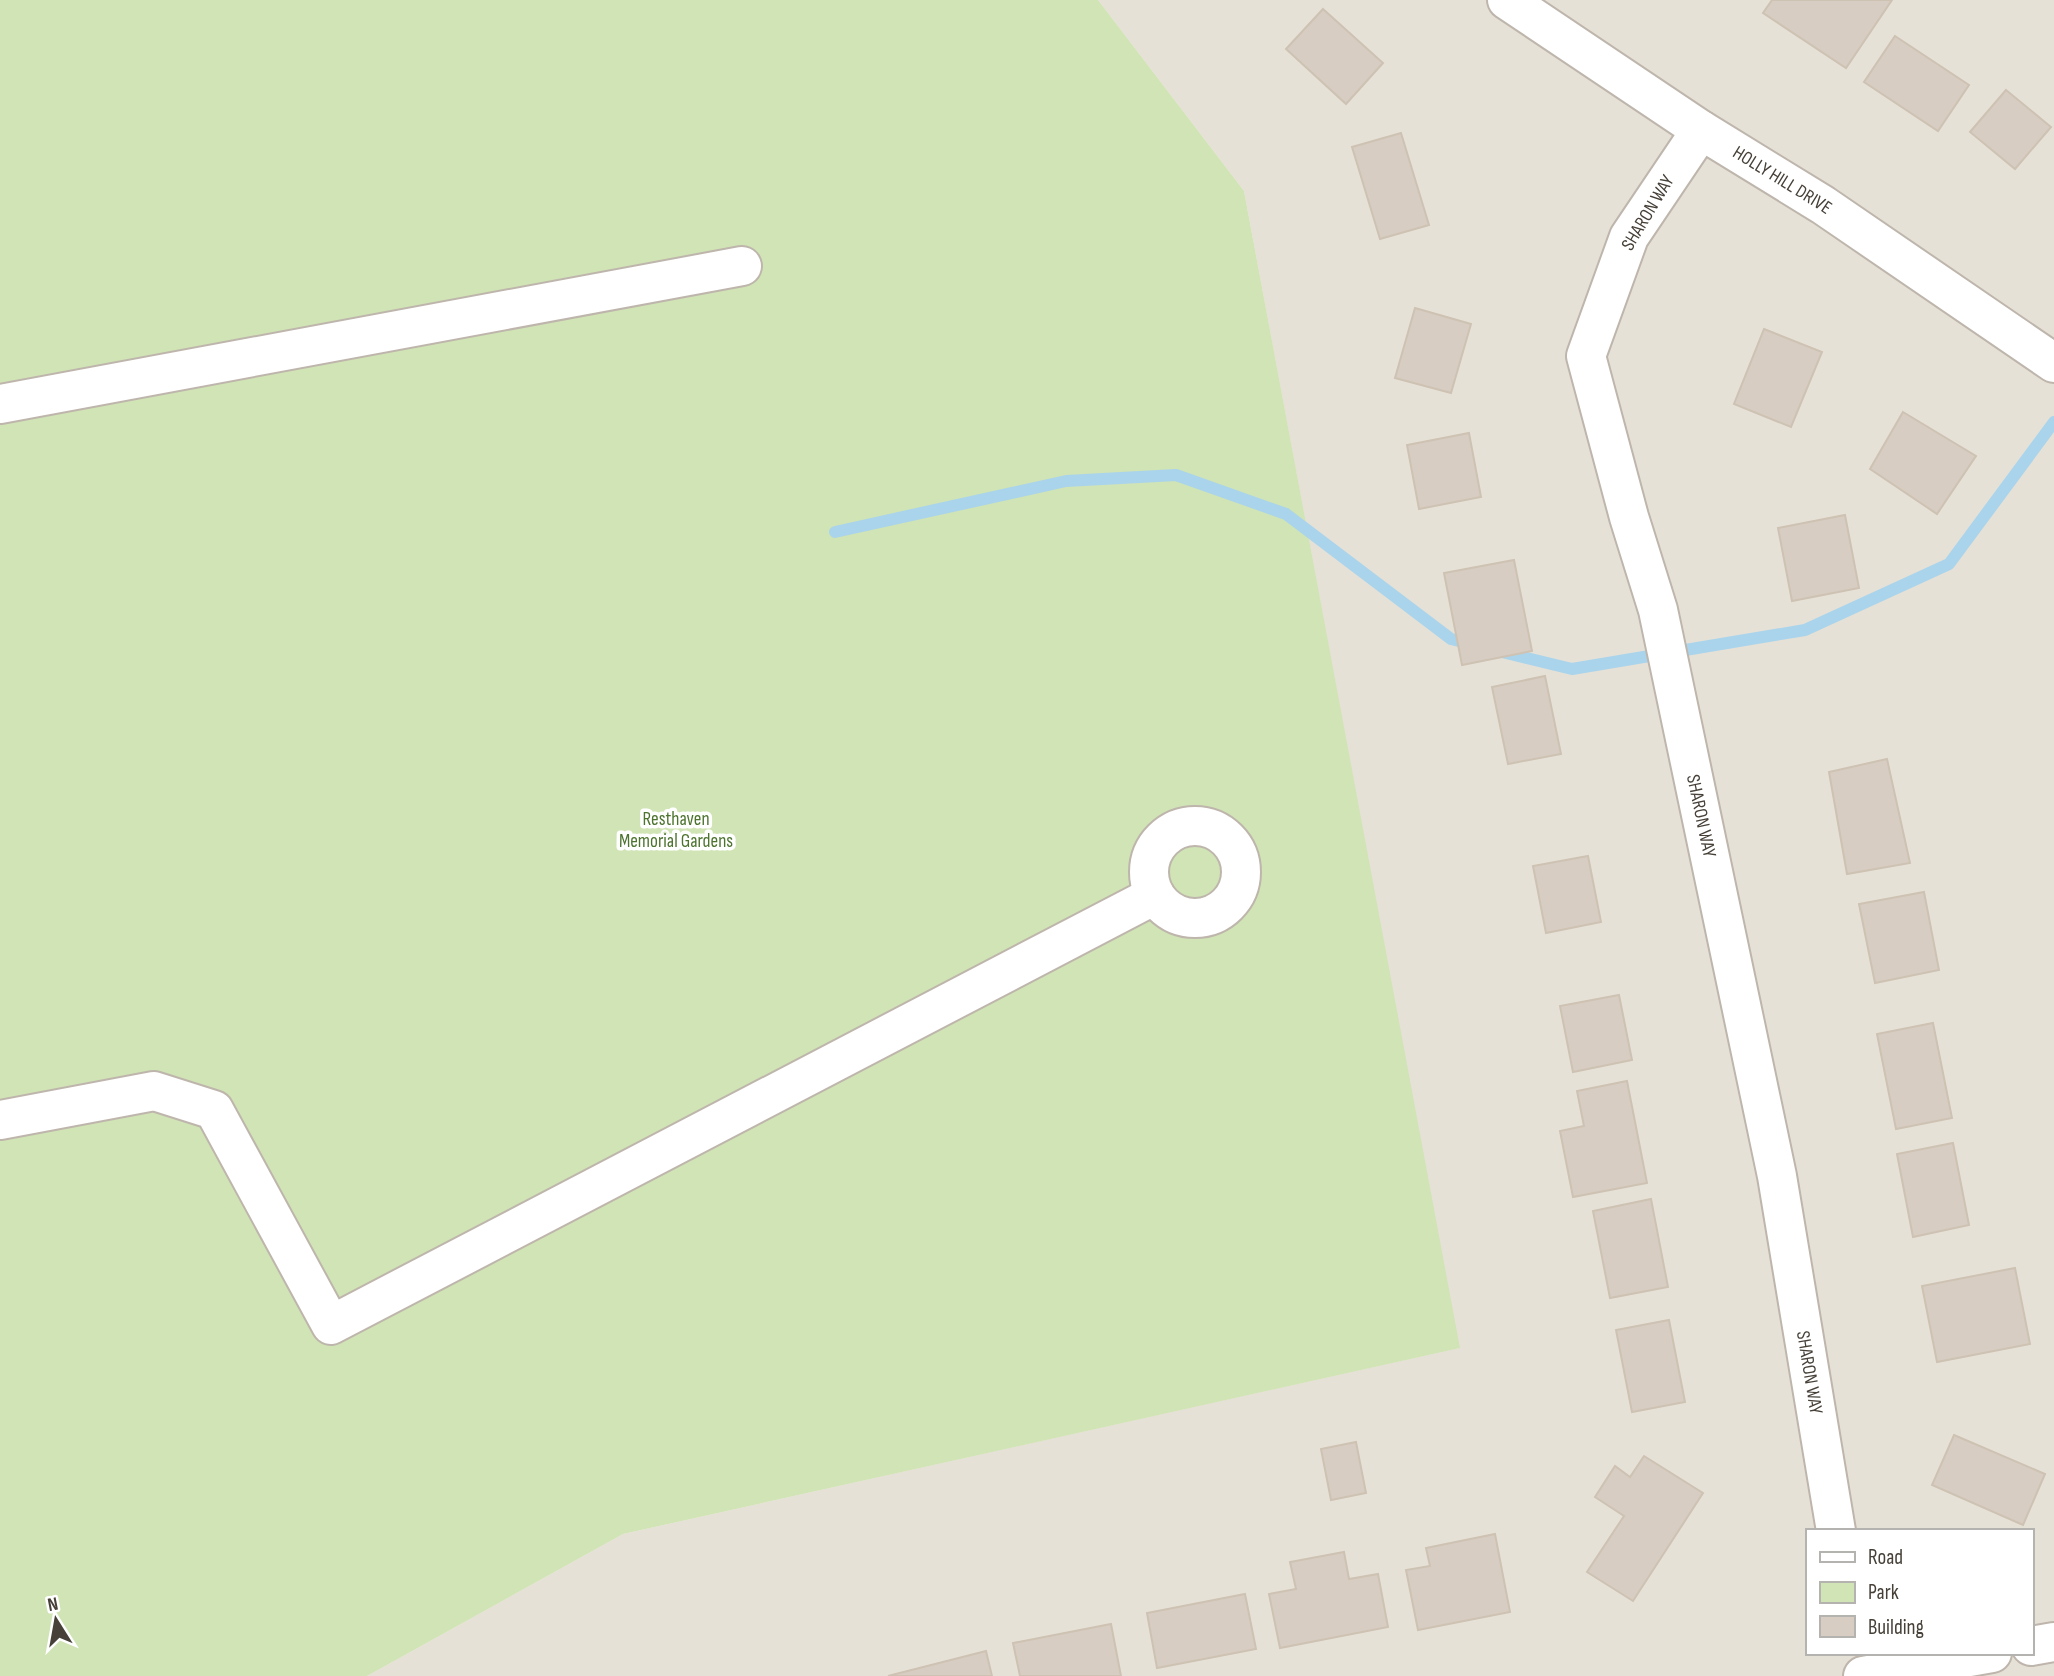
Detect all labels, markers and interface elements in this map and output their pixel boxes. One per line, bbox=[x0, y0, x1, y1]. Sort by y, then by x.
street label: HOLLY HILL DRIVE bbox=[1729, 141, 1836, 219]
street label: SHARON WAY bbox=[1617, 171, 1679, 255]
street label: SHARON WAY bbox=[1681, 773, 1721, 859]
park label: Resthaven Memorial Gardens bbox=[619, 808, 733, 853]
street label: SHARON WAY bbox=[1791, 1329, 1828, 1416]
legend bbox=[1806, 1529, 2033, 1655]
text: Road bbox=[1868, 1545, 1903, 1570]
text: Park bbox=[1868, 1580, 1899, 1605]
north arrow bbox=[21, 1585, 91, 1655]
text: N bbox=[46, 1593, 60, 1617]
text: Building bbox=[1868, 1615, 1924, 1640]

